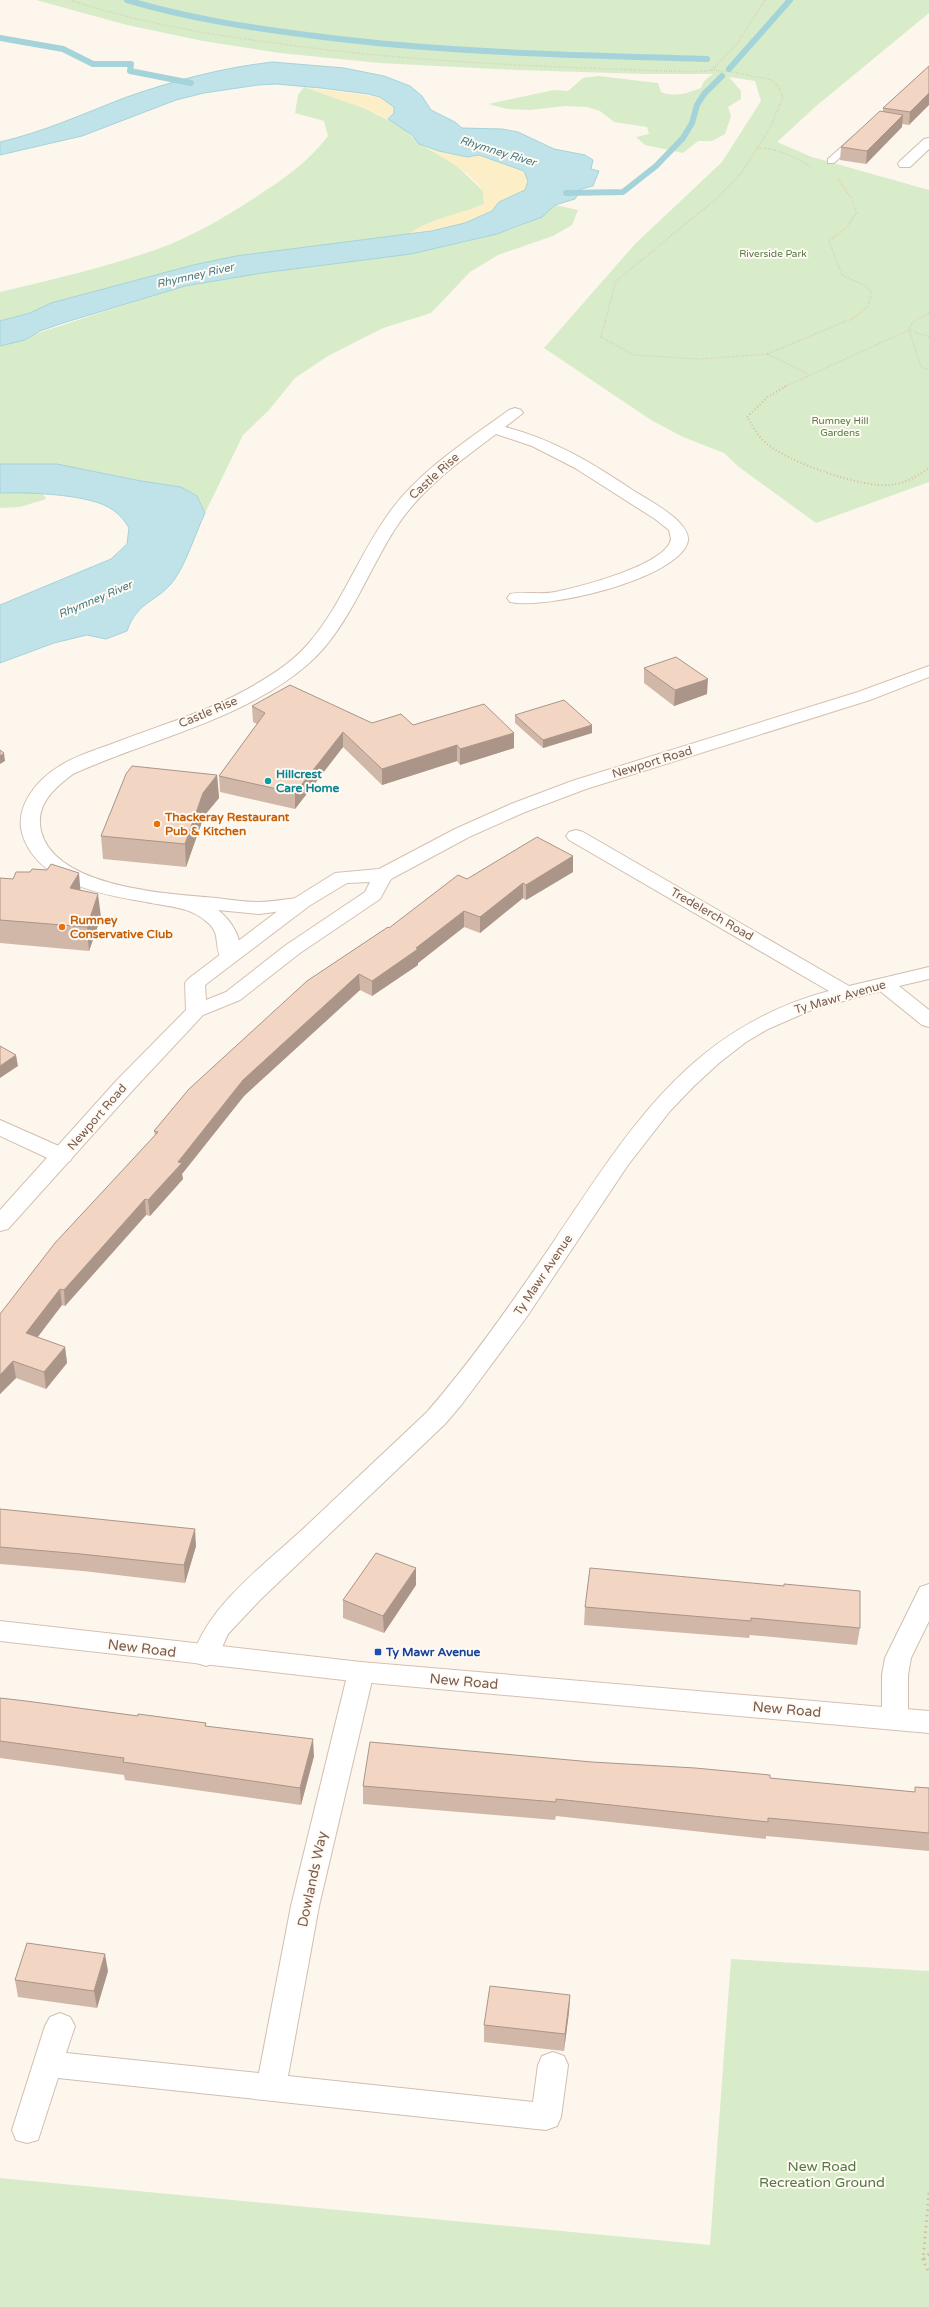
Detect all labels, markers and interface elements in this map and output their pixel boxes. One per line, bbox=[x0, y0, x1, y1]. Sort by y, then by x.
water label: Rhymney River bbox=[458, 134, 539, 170]
park label: Riverside Park bbox=[739, 248, 807, 260]
water label: Rhymney River bbox=[155, 260, 237, 291]
park label: Rumney Hill Gardens bbox=[812, 415, 868, 439]
street label: Castle Rise bbox=[406, 450, 462, 502]
water label: Rhymney River bbox=[56, 577, 136, 621]
street label: Castle Rise bbox=[177, 693, 240, 731]
street label: Newport Road bbox=[610, 743, 694, 781]
place label: Hillcrest Care Home bbox=[276, 767, 340, 795]
marker: Hillcrest Care Home bbox=[263, 776, 273, 786]
place label: Thackeray Restaurant Pub & Kitchen bbox=[164, 810, 290, 838]
marker: Thackeray Restaurant Pub & Kitchen bbox=[152, 819, 162, 829]
street label: Tredelerch Road bbox=[668, 885, 756, 943]
place label: Rumney Conservative Club bbox=[70, 913, 173, 941]
marker: Rumney Conservative Club bbox=[57, 922, 67, 932]
street label: Ty Mawr Avenue bbox=[793, 977, 888, 1017]
street label: Newport Road bbox=[64, 1081, 130, 1153]
street label: Ty Mawr Avenue bbox=[511, 1232, 575, 1318]
street label: New Road bbox=[107, 1636, 177, 1661]
place label: Ty Mawr Avenue bbox=[385, 1645, 481, 1660]
marker: Ty Mawr Avenue bbox=[373, 1647, 383, 1657]
street label: New Road bbox=[429, 1670, 499, 1693]
street label: New Road bbox=[752, 1698, 822, 1721]
street label: Dowlands Way bbox=[294, 1829, 331, 1929]
park label: New Road Recreation Ground bbox=[759, 2158, 885, 2191]

